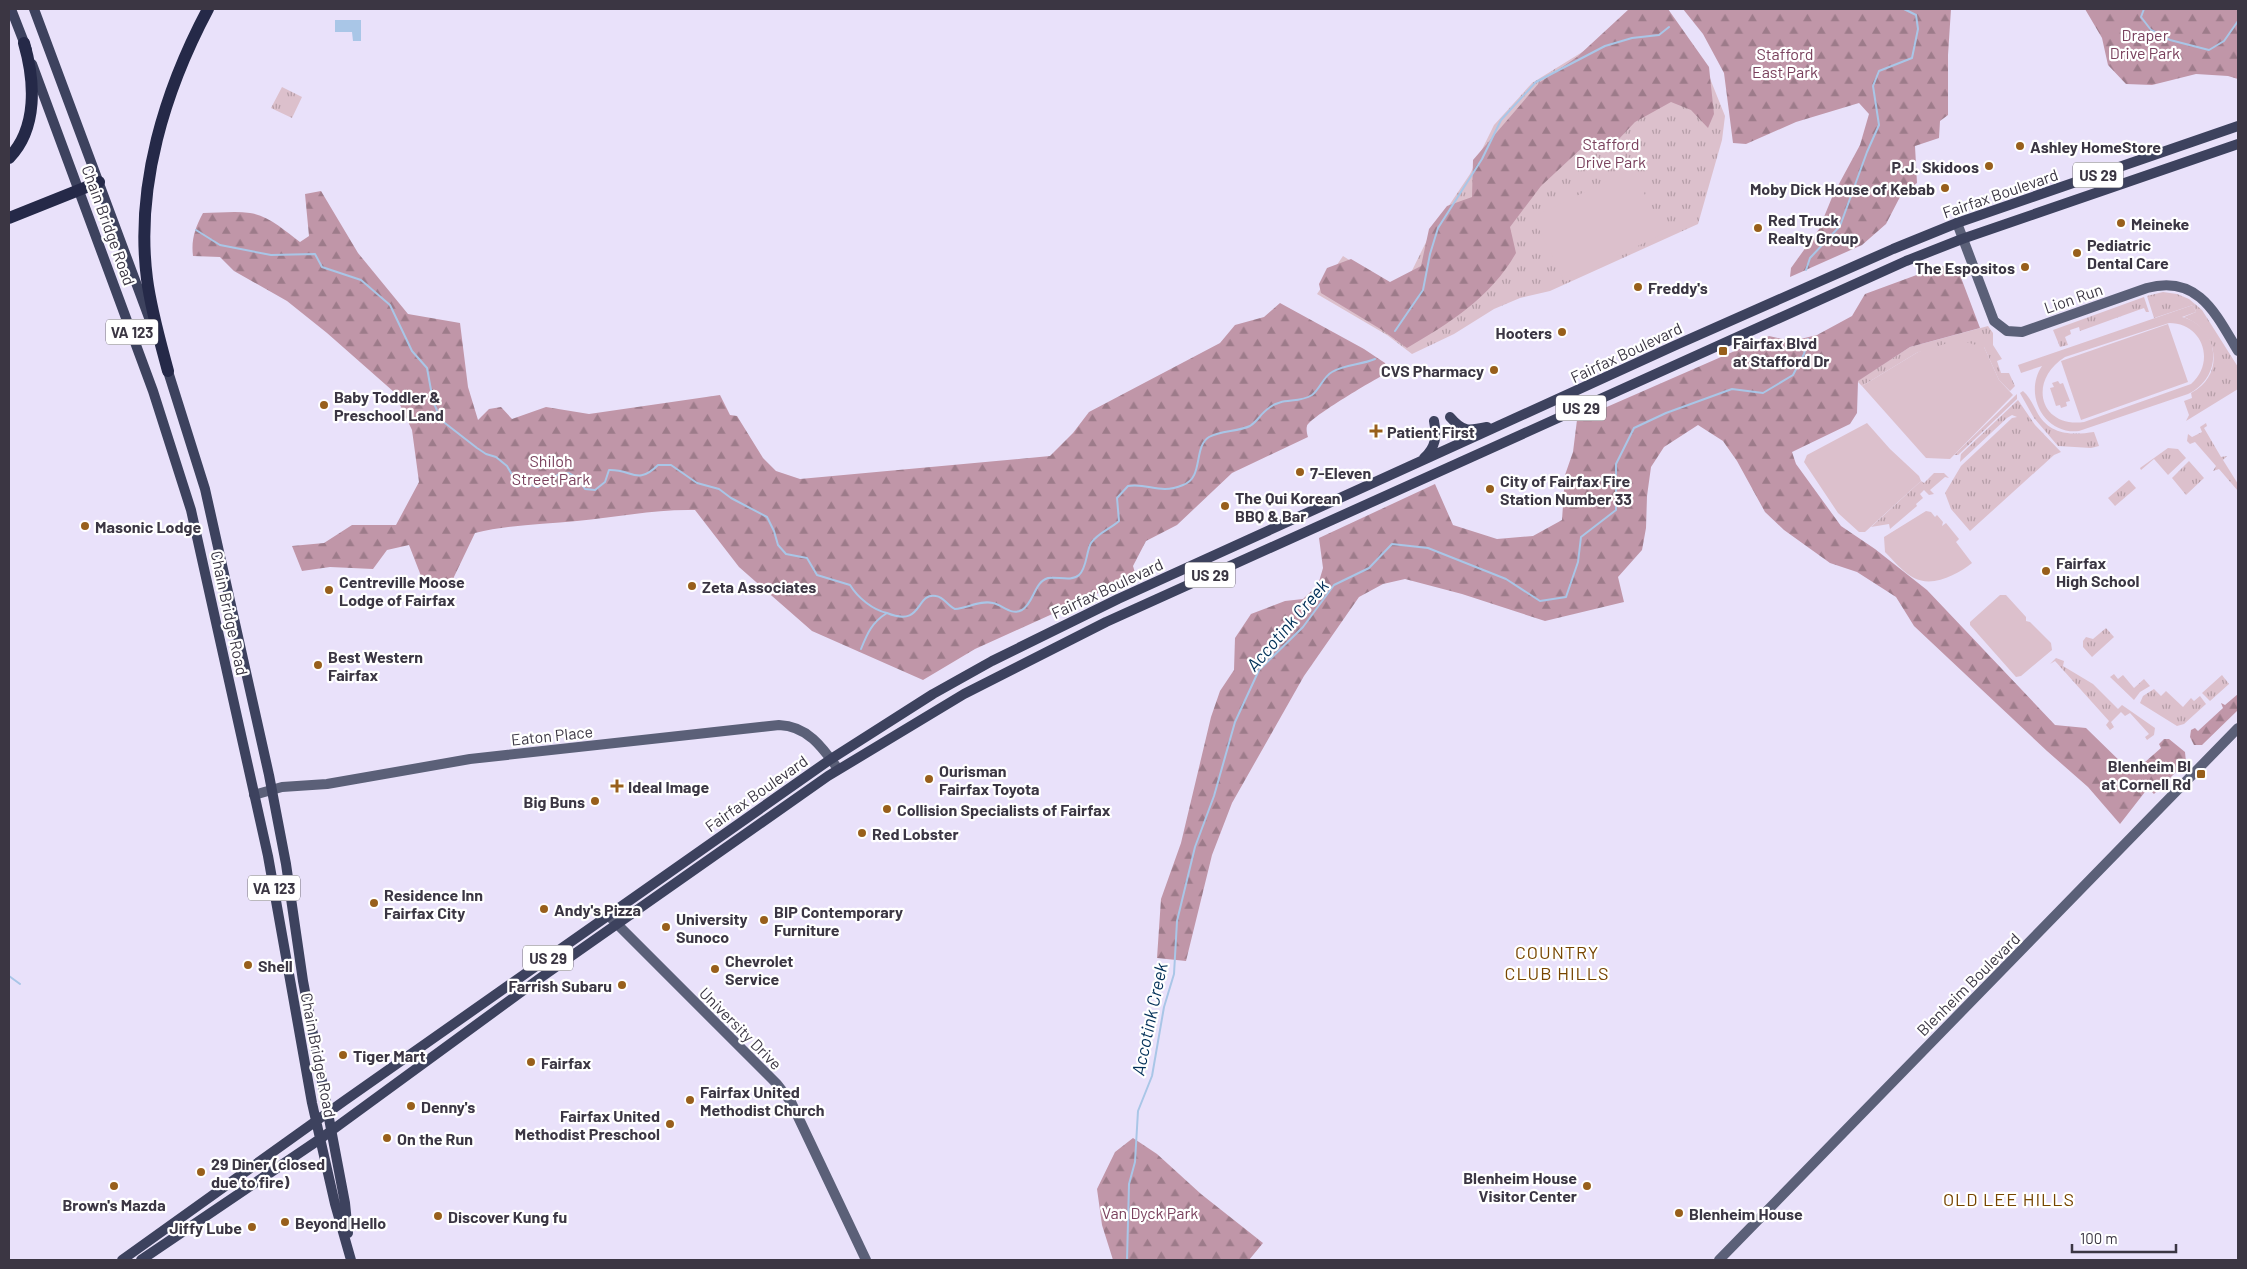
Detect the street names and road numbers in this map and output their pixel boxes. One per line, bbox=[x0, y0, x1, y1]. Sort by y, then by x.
street label: Chain Bridge Road bbox=[78, 162, 140, 288]
road number: US 29 bbox=[2073, 162, 2123, 188]
street label: Fairfax Boulevard bbox=[1940, 164, 2060, 222]
street label: Lion Run bbox=[2041, 279, 2105, 317]
street label: Fairfax Boulevard bbox=[1567, 318, 1685, 386]
road number: VA 123 bbox=[106, 320, 158, 344]
road number: US 29 bbox=[1556, 396, 1606, 420]
street label: Chain Bridge Road bbox=[208, 549, 252, 677]
street label: Fairfax Boulevard bbox=[1048, 554, 1166, 622]
road number: US 29 bbox=[1185, 562, 1235, 588]
street label: Eaton Place bbox=[510, 721, 594, 749]
street label: Fairfax Boulevard bbox=[701, 751, 811, 835]
road number: VA 123 bbox=[248, 876, 300, 900]
street label: Blenheim Boulevard bbox=[1913, 929, 2023, 1039]
road number: US 29 bbox=[523, 946, 573, 970]
street label: University Drive bbox=[696, 983, 786, 1073]
street label: Chain Bridge Road bbox=[298, 991, 340, 1119]

